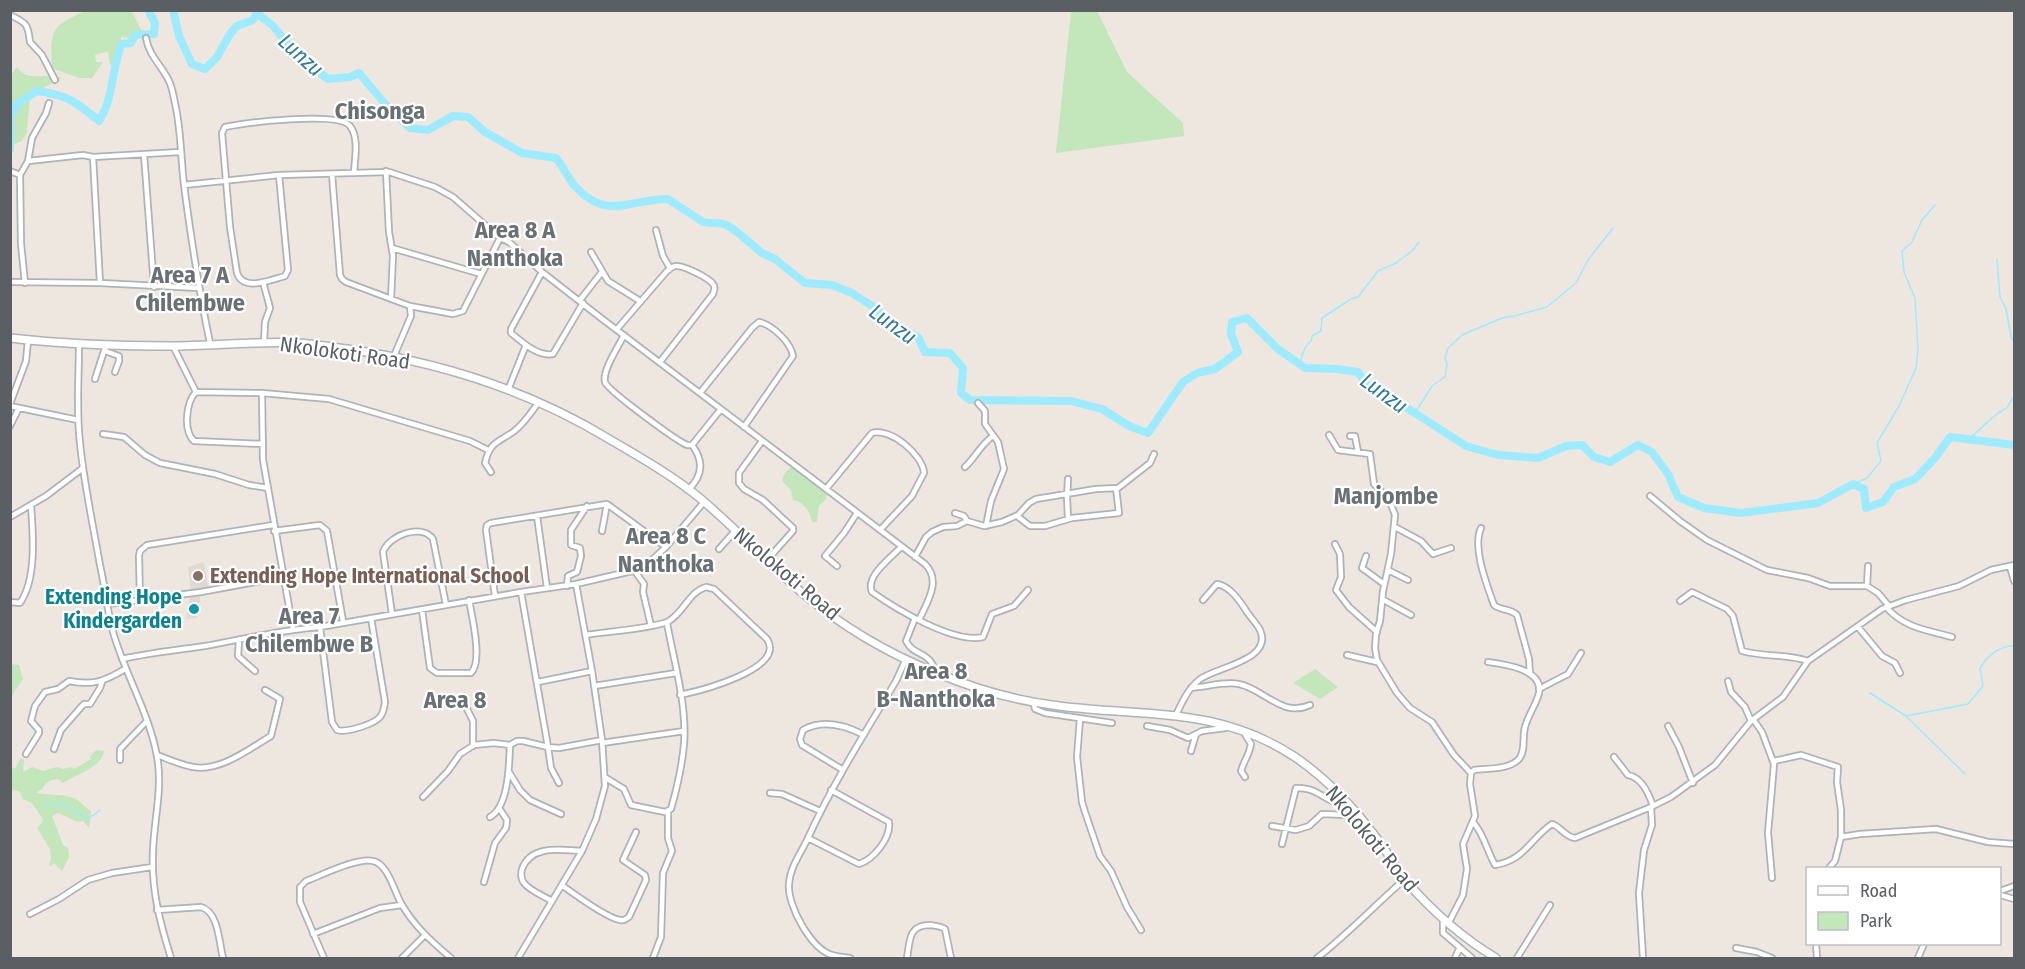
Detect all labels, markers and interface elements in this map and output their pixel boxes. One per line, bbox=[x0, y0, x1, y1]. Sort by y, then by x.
water label: Lunzu bbox=[273, 28, 329, 82]
district label: Chisonga bbox=[335, 97, 425, 125]
district label: Area 8 A Nanthoka bbox=[467, 216, 563, 272]
district label: Area 7 A Chilembwe bbox=[135, 261, 245, 317]
water label: Lunzu bbox=[864, 298, 922, 350]
street label: Nkolokoti Road bbox=[278, 331, 412, 375]
water label: Lunzu bbox=[1355, 367, 1413, 419]
district label: Manjombe bbox=[1334, 482, 1438, 510]
district label: Area 8 C Nanthoka bbox=[618, 522, 714, 578]
street label: Nkolokoti Road bbox=[728, 522, 846, 626]
place label: Extending Hope International School bbox=[210, 563, 530, 589]
marker: Extending Hope International School bbox=[191, 569, 205, 583]
place label: Extending Hope Kindergarden bbox=[45, 584, 182, 634]
marker: Extending Hope Kindergarden bbox=[187, 602, 201, 616]
district label: Area 7 Chilembwe B bbox=[245, 602, 373, 658]
district label: Area 8 B-Nanthoka bbox=[877, 657, 996, 713]
district label: Area 8 bbox=[423, 686, 487, 714]
street label: Nkolokoti Road bbox=[1320, 780, 1424, 898]
legend bbox=[1806, 867, 2001, 945]
text: Road bbox=[1860, 880, 1897, 902]
text: Park bbox=[1860, 910, 1893, 932]

